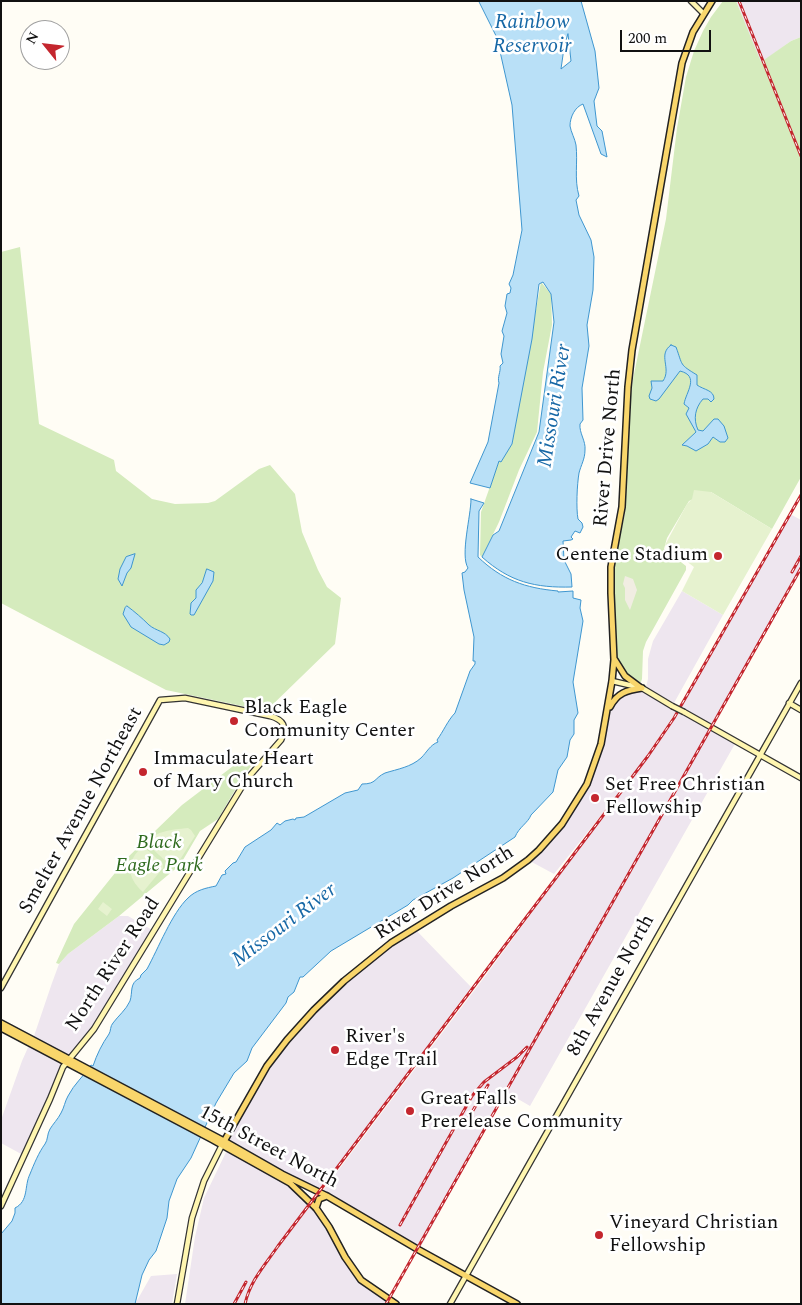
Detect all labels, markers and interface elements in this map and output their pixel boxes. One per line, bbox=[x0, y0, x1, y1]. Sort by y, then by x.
water label: Rainbow Reservoir bbox=[492, 11, 572, 61]
north arrow bbox=[20, 20, 70, 70]
scale bar bbox=[622, 20, 713, 52]
text: 200 m bbox=[628, 27, 667, 50]
text: N bbox=[20, 28, 44, 48]
water label: Missouri River bbox=[534, 342, 578, 470]
street label: River Drive North bbox=[590, 368, 628, 528]
place label: Centene Stadium bbox=[556, 544, 708, 568]
marker: Centene Stadium bbox=[712, 550, 724, 562]
place label: Black Eagle Community Center bbox=[244, 697, 415, 744]
street label: Smelter Avenue Northeast bbox=[15, 703, 149, 919]
marker: Black Eagle Community Center bbox=[228, 715, 240, 727]
place label: Immaculate Heart of Mary Church bbox=[153, 748, 314, 795]
marker: Immaculate Heart of Mary Church bbox=[137, 766, 149, 778]
place label: Set Free Christian Fellowship bbox=[605, 774, 765, 821]
marker: Set Free Christian Fellowship bbox=[589, 792, 601, 804]
park label: Black Eagle Park bbox=[115, 832, 203, 879]
street label: River Drive North bbox=[371, 842, 519, 946]
water label: Missouri River bbox=[228, 878, 342, 974]
street label: North River Road bbox=[62, 893, 166, 1037]
street label: 8th Avenue North bbox=[563, 911, 661, 1061]
place label: River's Edge Trail bbox=[345, 1026, 438, 1073]
marker: River's Edge Trail bbox=[329, 1044, 341, 1056]
place label: Great Falls Prerelease Community bbox=[420, 1088, 622, 1135]
street label: 15th Street North bbox=[194, 1101, 342, 1195]
marker: Great Falls Prerelease Community bbox=[404, 1105, 416, 1117]
place label: Vineyard Christian Fellowship bbox=[609, 1212, 778, 1259]
marker: Vineyard Christian Fellowship bbox=[593, 1229, 605, 1241]

